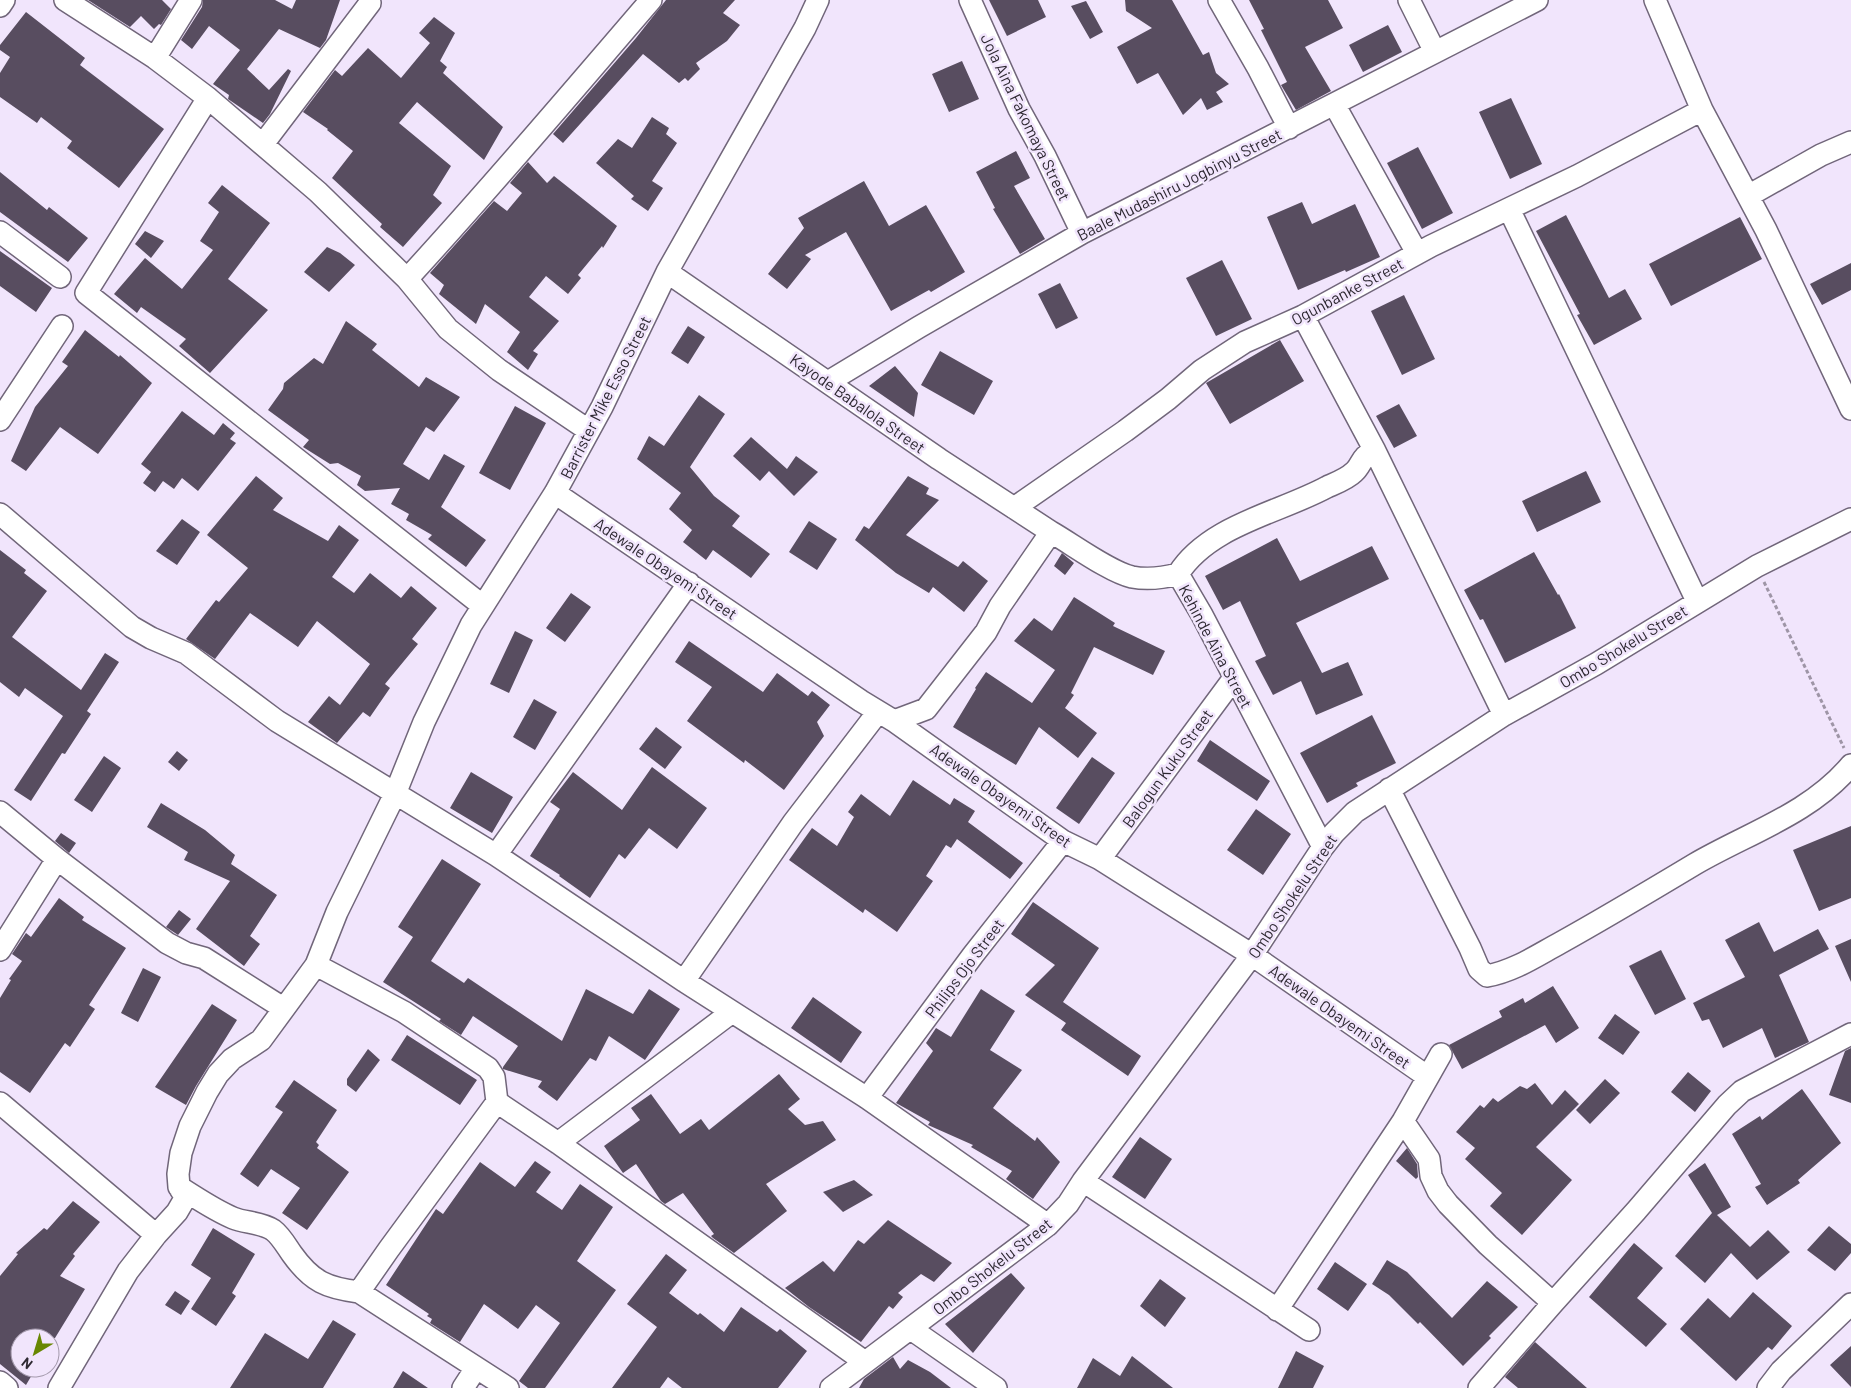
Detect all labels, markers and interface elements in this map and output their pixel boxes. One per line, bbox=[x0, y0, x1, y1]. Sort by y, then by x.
street label: Jola Aina Fakomaya Street bbox=[977, 30, 1075, 204]
street label: Baale Mudashiru Jogbinyu Street bbox=[1073, 124, 1285, 244]
street label: Ogunbanke Street bbox=[1288, 253, 1406, 329]
street label: Barrister Mike Esso Street bbox=[556, 312, 654, 482]
street label: Kayode Babalola Street bbox=[787, 349, 929, 457]
street label: Adewale Obayemi Street bbox=[591, 513, 741, 623]
street label: Kehinde Aina Street bbox=[1175, 581, 1257, 711]
street label: Ombo Shokelu Street bbox=[1556, 600, 1690, 692]
street label: Balogun Kuku Street bbox=[1118, 705, 1216, 831]
street label: Adewale Obayemi Street bbox=[927, 739, 1075, 851]
street label: Ombo Shokelu Street bbox=[1243, 830, 1341, 962]
street label: Philips Ojo Street bbox=[921, 915, 1007, 1021]
street label: Adewale Obayemi Street bbox=[1266, 960, 1414, 1072]
street label: Ombo Shokelu Street bbox=[929, 1214, 1055, 1318]
north arrow bbox=[10, 1328, 60, 1378]
text: N bbox=[18, 1354, 36, 1373]

